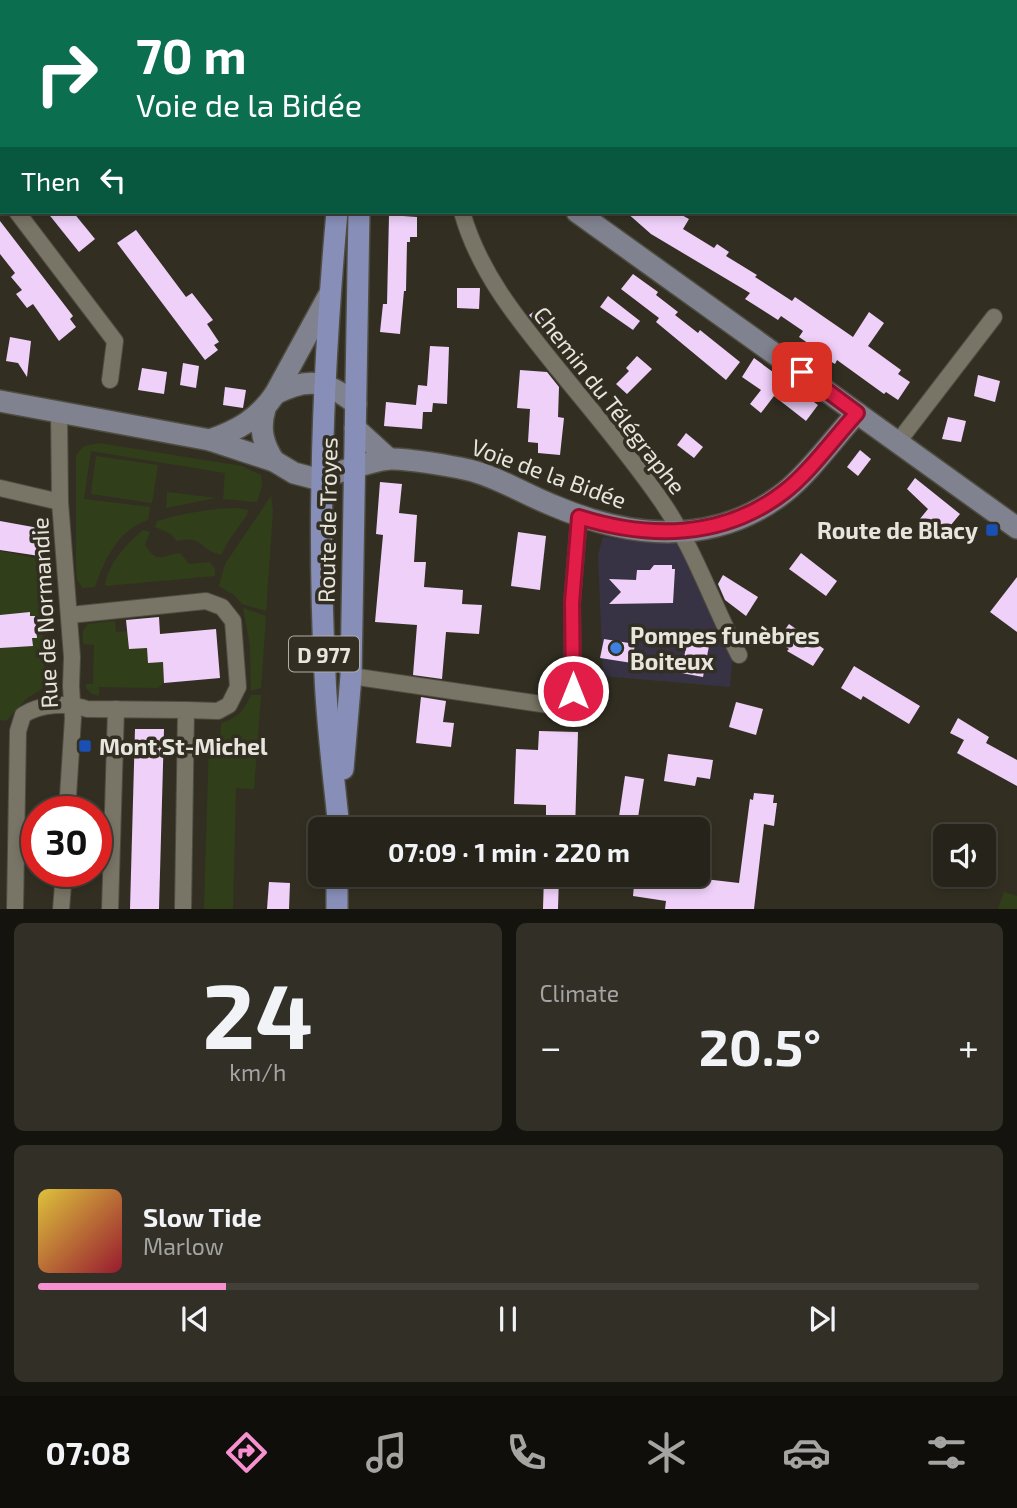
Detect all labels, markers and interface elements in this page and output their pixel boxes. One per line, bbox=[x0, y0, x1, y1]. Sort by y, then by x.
text: 70 m bbox=[136, 25, 247, 84]
icon: right bbox=[21, 28, 112, 119]
text: Voie de la Bidée bbox=[136, 85, 362, 123]
icon: left bbox=[94, 161, 132, 199]
text: Then bbox=[21, 165, 80, 196]
street label: Chemin du Télégraphe bbox=[528, 301, 692, 499]
pin bbox=[772, 342, 832, 402]
icon: arrive bbox=[783, 353, 821, 391]
street label: Voie de la Bidée bbox=[468, 432, 630, 514]
street label: Route de Troyes bbox=[312, 437, 342, 603]
place label: Route de Blacy bbox=[817, 516, 978, 544]
street label: Rue de Normandie bbox=[25, 517, 63, 709]
marker: Route de Blacy bbox=[984, 522, 1000, 538]
place label: Pompes funèbres Boiteux bbox=[630, 621, 820, 675]
road number: D 977 bbox=[289, 636, 359, 672]
marker: Pompes funèbres Boiteux bbox=[608, 640, 624, 656]
position arrow bbox=[536, 654, 610, 728]
place label: Mont St-Michel bbox=[99, 732, 268, 760]
marker: Mont St-Michel bbox=[77, 738, 93, 754]
speed limit sign: 30 bbox=[21, 796, 112, 887]
map controls bbox=[933, 824, 996, 887]
button: sound bbox=[933, 824, 996, 887]
text: 07:09 · 1 min · 220 m bbox=[388, 836, 630, 867]
text: 24 bbox=[202, 958, 313, 1067]
text: Climate bbox=[540, 979, 619, 1007]
text: 20.5° bbox=[699, 1014, 821, 1076]
text: − bbox=[540, 1023, 562, 1069]
text: + bbox=[958, 1023, 979, 1069]
text: km/h bbox=[229, 1058, 286, 1086]
text: Slow Tide bbox=[143, 1201, 262, 1232]
text: Marlow bbox=[143, 1232, 224, 1260]
icon: previous bbox=[176, 1300, 214, 1338]
icon: pause bbox=[489, 1300, 527, 1338]
icon: next bbox=[803, 1300, 841, 1338]
icon: directions bbox=[222, 1428, 271, 1477]
icon: music bbox=[362, 1428, 411, 1477]
icon: phone bbox=[502, 1428, 551, 1477]
icon: climate bbox=[642, 1428, 691, 1477]
icon: car bbox=[782, 1428, 831, 1477]
icon: filters bbox=[922, 1428, 971, 1477]
text: 07:08 bbox=[46, 1433, 131, 1471]

